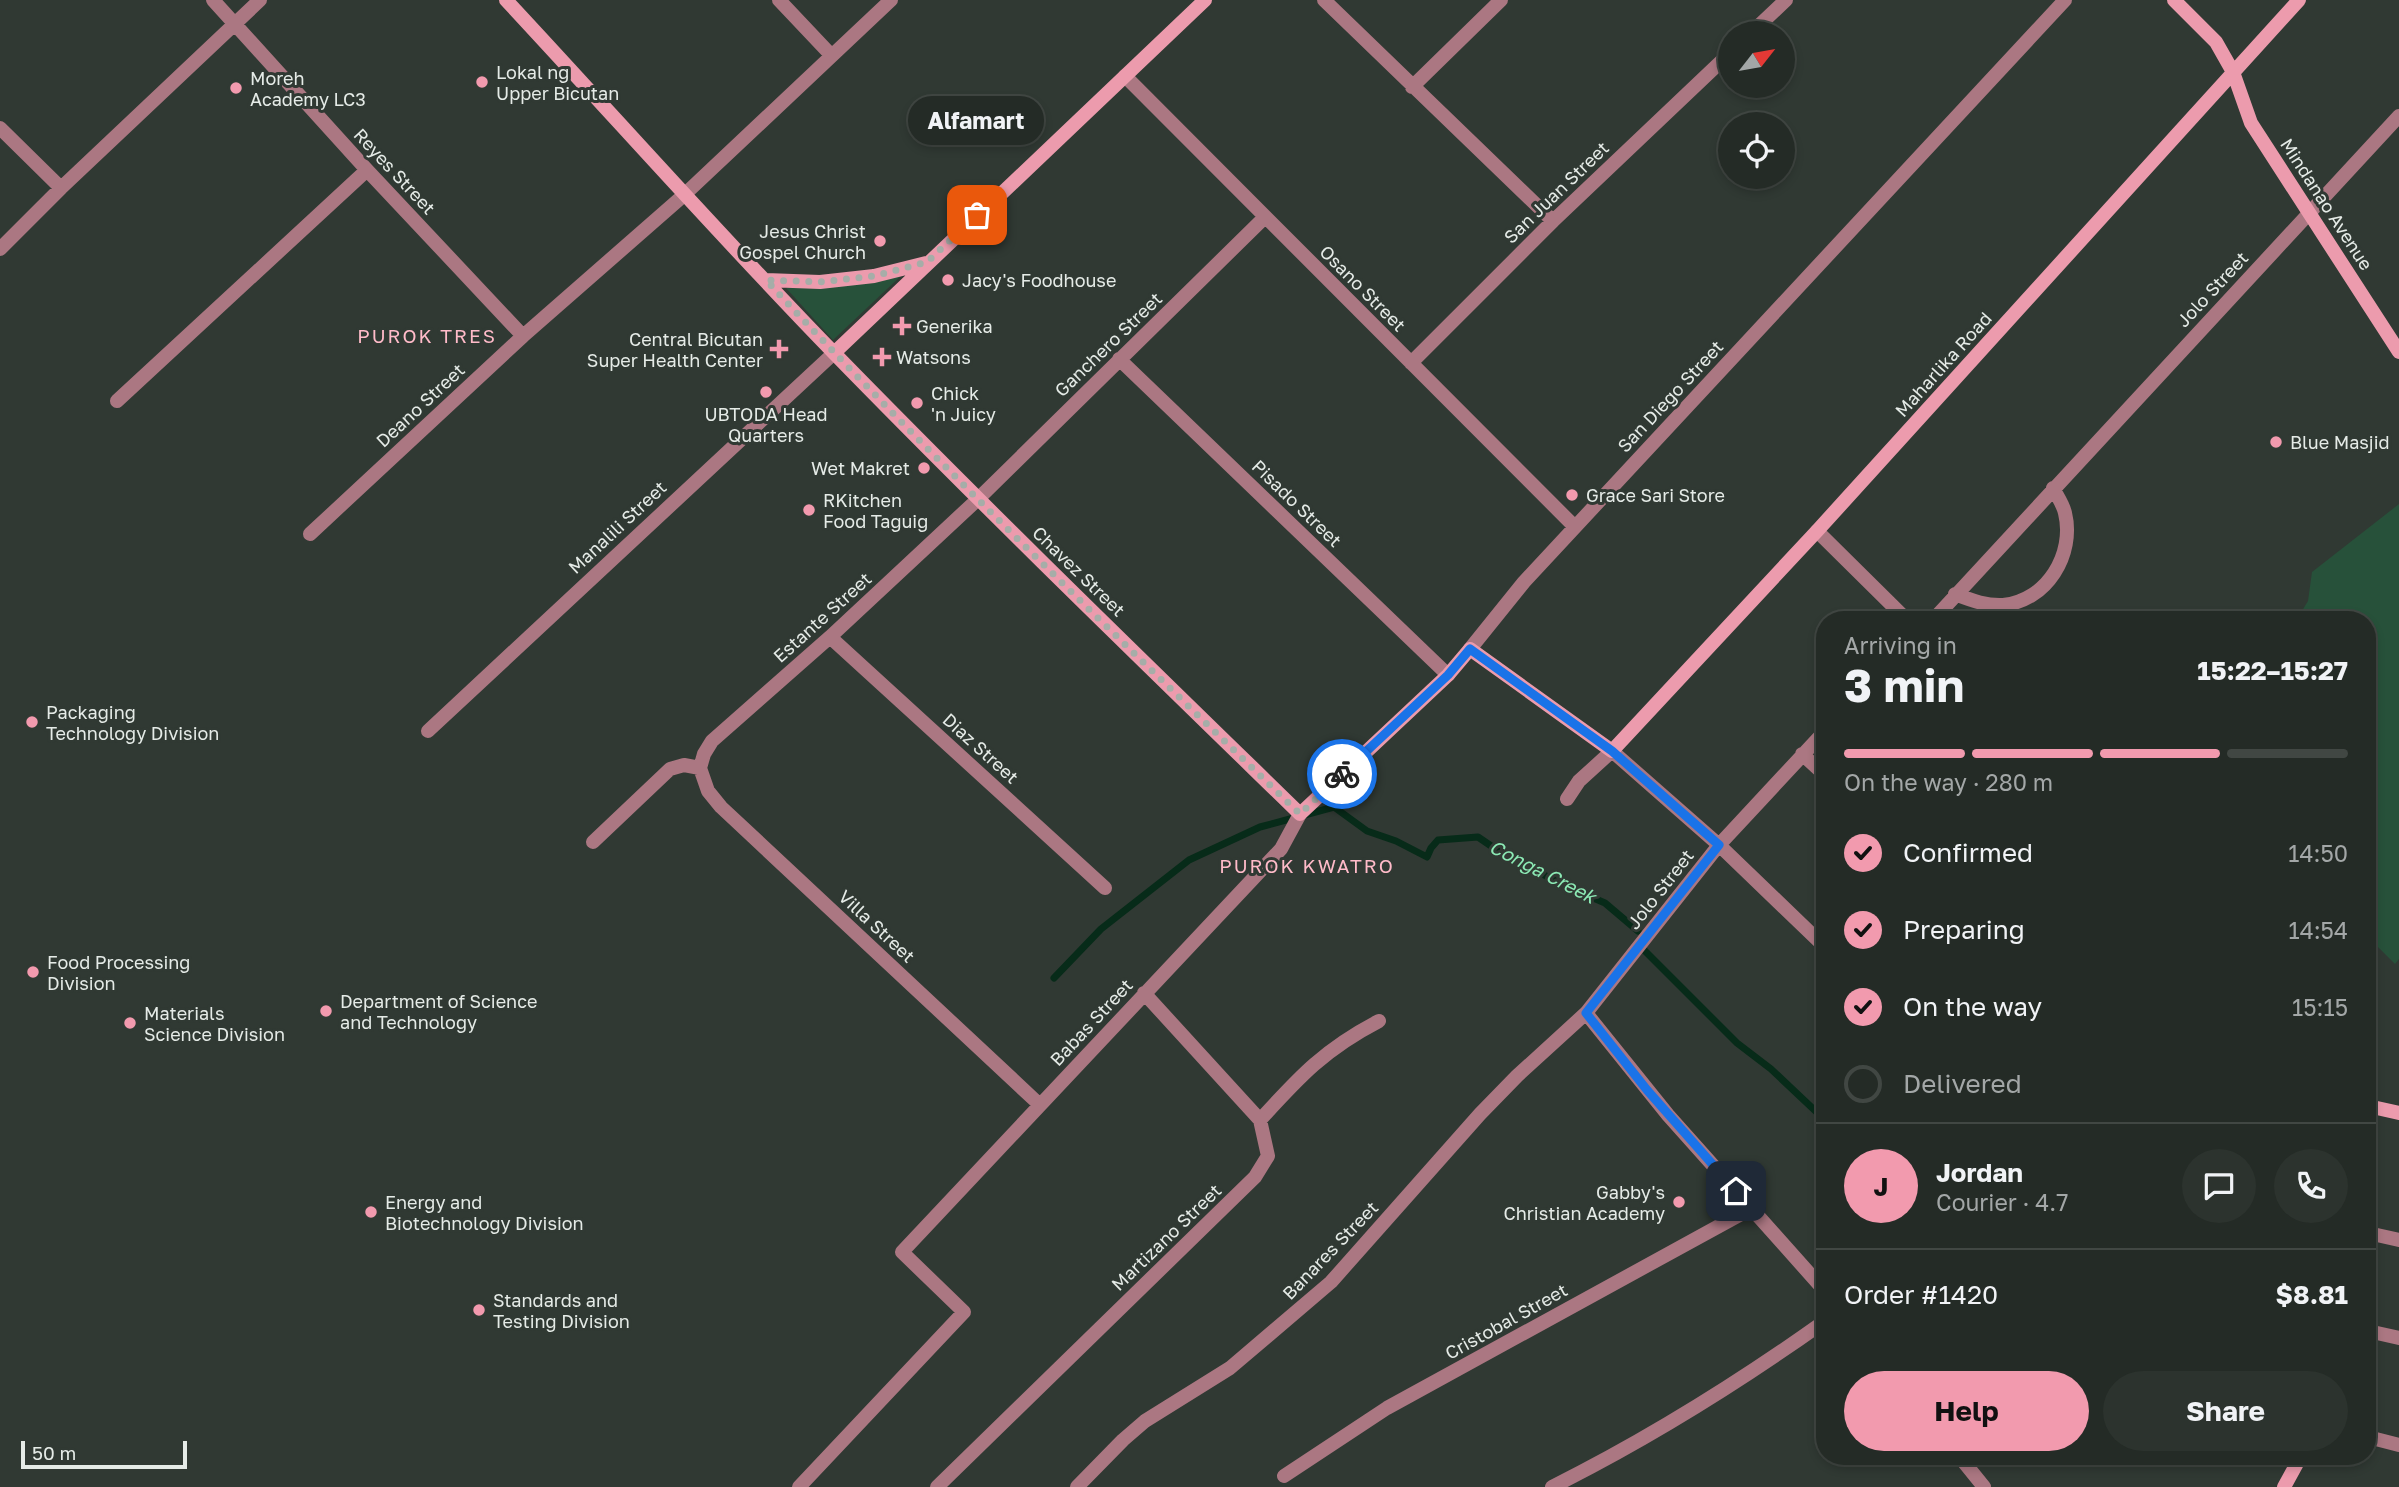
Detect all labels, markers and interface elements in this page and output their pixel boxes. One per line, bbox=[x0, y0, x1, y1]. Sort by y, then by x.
north arrow bbox=[1718, 21, 1796, 98]
map controls bbox=[1718, 21, 1795, 189]
place label: Lokal ng Upper Bicutan bbox=[496, 61, 619, 104]
place label: Moreh Academy LC3 bbox=[250, 67, 366, 110]
marker: Lokal ng Upper Bicutan bbox=[474, 74, 490, 90]
marker: Moreh Academy LC3 bbox=[228, 80, 244, 96]
callout: Alfamart bbox=[909, 96, 1045, 145]
text: Alfamart bbox=[928, 106, 1024, 134]
button: locate bbox=[1718, 112, 1795, 189]
street label: Reyes Street bbox=[350, 123, 440, 219]
street label: Mindanao Avenue bbox=[2276, 134, 2378, 274]
street label: San Juan Street bbox=[1499, 136, 1613, 248]
pin bbox=[947, 185, 1007, 245]
icon: bag bbox=[958, 196, 996, 234]
place label: Jesus Christ Gospel Church bbox=[739, 220, 866, 263]
marker: Jesus Christ Gospel Church bbox=[872, 233, 888, 249]
street label: Osano Street bbox=[1315, 240, 1411, 336]
street label: Jolo Street bbox=[2172, 247, 2252, 331]
place label: Jacy's Foodhouse bbox=[962, 269, 1116, 291]
marker: Jacy's Foodhouse bbox=[940, 272, 956, 288]
street label: Ganchero Street bbox=[1050, 287, 1166, 401]
street label: Maharlika Road bbox=[1890, 307, 1996, 421]
place label: Generika bbox=[916, 315, 993, 337]
marker: Generika bbox=[894, 318, 910, 334]
district label: PUROK TRES bbox=[357, 324, 497, 347]
place label: Central Bicutan Super Health Center bbox=[587, 328, 763, 371]
street label: San Diego Street bbox=[1613, 336, 1727, 456]
marker: Central Bicutan Super Health Center bbox=[769, 339, 789, 359]
place label: Watsons bbox=[896, 346, 971, 368]
marker: Watsons bbox=[874, 349, 890, 365]
street label: Deano Street bbox=[371, 358, 469, 452]
place label: Chick 'n Juicy bbox=[931, 382, 996, 425]
marker: UBTODA Head Quarters bbox=[758, 384, 774, 400]
marker: Chick 'n Juicy bbox=[909, 395, 925, 411]
place label: UBTODA Head Quarters bbox=[704, 403, 828, 446]
place label: Blue Masjid bbox=[2290, 431, 2390, 453]
marker: Blue Masjid bbox=[2268, 434, 2284, 450]
street label: Pisado Street bbox=[1248, 455, 1346, 551]
place label: Wet Makret bbox=[811, 457, 910, 479]
marker: Wet Makret bbox=[916, 460, 932, 476]
street label: Manalili Street bbox=[563, 476, 671, 578]
place label: Grace Sari Store bbox=[1586, 484, 1725, 506]
marker: Grace Sari Store bbox=[1564, 487, 1580, 503]
place label: RKitchen Food Taguig bbox=[823, 489, 928, 532]
marker: RKitchen Food Taguig bbox=[801, 502, 817, 518]
street label: Chavez Street bbox=[1028, 521, 1130, 621]
street label: Estante Street bbox=[768, 567, 876, 667]
text: Arriving in bbox=[1844, 631, 1957, 659]
text: 15:22–15:27 bbox=[2197, 655, 2348, 686]
text: 3 min bbox=[1844, 657, 1964, 712]
place label: Packaging Technology Division bbox=[46, 701, 219, 744]
street label: Diaz Street bbox=[939, 708, 1023, 788]
marker: Packaging Technology Division bbox=[24, 714, 40, 730]
courier bbox=[1307, 739, 1377, 809]
icon: bike bbox=[1323, 755, 1361, 793]
text: On the way · 280 m bbox=[1844, 768, 2053, 796]
water label: Conga Creek bbox=[1486, 834, 1602, 909]
icon: check bbox=[1844, 834, 1882, 872]
text: Confirmed bbox=[1903, 837, 2033, 868]
text: 14:50 bbox=[2288, 839, 2348, 867]
street label: Jolo Street bbox=[1622, 845, 1698, 933]
district label: PUROK KWATRO bbox=[1219, 854, 1395, 877]
street label: Villa Street bbox=[834, 885, 920, 967]
icon: check bbox=[1844, 911, 1882, 949]
text: Preparing bbox=[1903, 914, 2025, 945]
text: 14:54 bbox=[2289, 916, 2348, 944]
place label: Food Processing Division bbox=[47, 951, 190, 994]
marker: Food Processing Division bbox=[25, 964, 41, 980]
street label: Babas Street bbox=[1045, 974, 1137, 1070]
icon: check bbox=[1844, 988, 1882, 1026]
place label: Department of Science and Technology bbox=[340, 990, 537, 1033]
text: On the way bbox=[1903, 991, 2042, 1022]
text: 15:15 bbox=[2292, 993, 2348, 1021]
place label: Materials Science Division bbox=[144, 1002, 285, 1045]
marker: Department of Science and Technology bbox=[318, 1003, 334, 1019]
marker: Materials Science Division bbox=[122, 1015, 138, 1031]
text: Delivered bbox=[1903, 1068, 2022, 1099]
button: chat bbox=[2182, 1149, 2256, 1223]
button: phone bbox=[2274, 1149, 2348, 1223]
text: Jordan bbox=[1936, 1157, 2023, 1188]
pin bbox=[1706, 1161, 1766, 1221]
text: J bbox=[1874, 1171, 1888, 1202]
icon: home bbox=[1717, 1172, 1755, 1210]
street label: Martizano Street bbox=[1107, 1179, 1225, 1295]
place label: Gabby's Christian Academy bbox=[1504, 1181, 1665, 1224]
text: Courier · 4.7 bbox=[1936, 1188, 2068, 1216]
place label: Energy and Biotechnology Division bbox=[385, 1191, 584, 1234]
marker: Gabby's Christian Academy bbox=[1671, 1194, 1687, 1210]
street label: Banares Street bbox=[1278, 1196, 1382, 1304]
marker: Energy and Biotechnology Division bbox=[363, 1204, 379, 1220]
street label: Cristobal Street bbox=[1441, 1278, 1571, 1364]
text: Order #1420 bbox=[1844, 1279, 1998, 1310]
text: $8.81 bbox=[2276, 1279, 2348, 1310]
place label: Standards and Testing Division bbox=[493, 1289, 630, 1332]
marker: Standards and Testing Division bbox=[471, 1302, 487, 1318]
button: Help bbox=[1844, 1371, 2089, 1451]
button: Share bbox=[2103, 1371, 2348, 1451]
scale bar bbox=[21, 1438, 187, 1470]
text: 50 m bbox=[32, 1441, 76, 1464]

